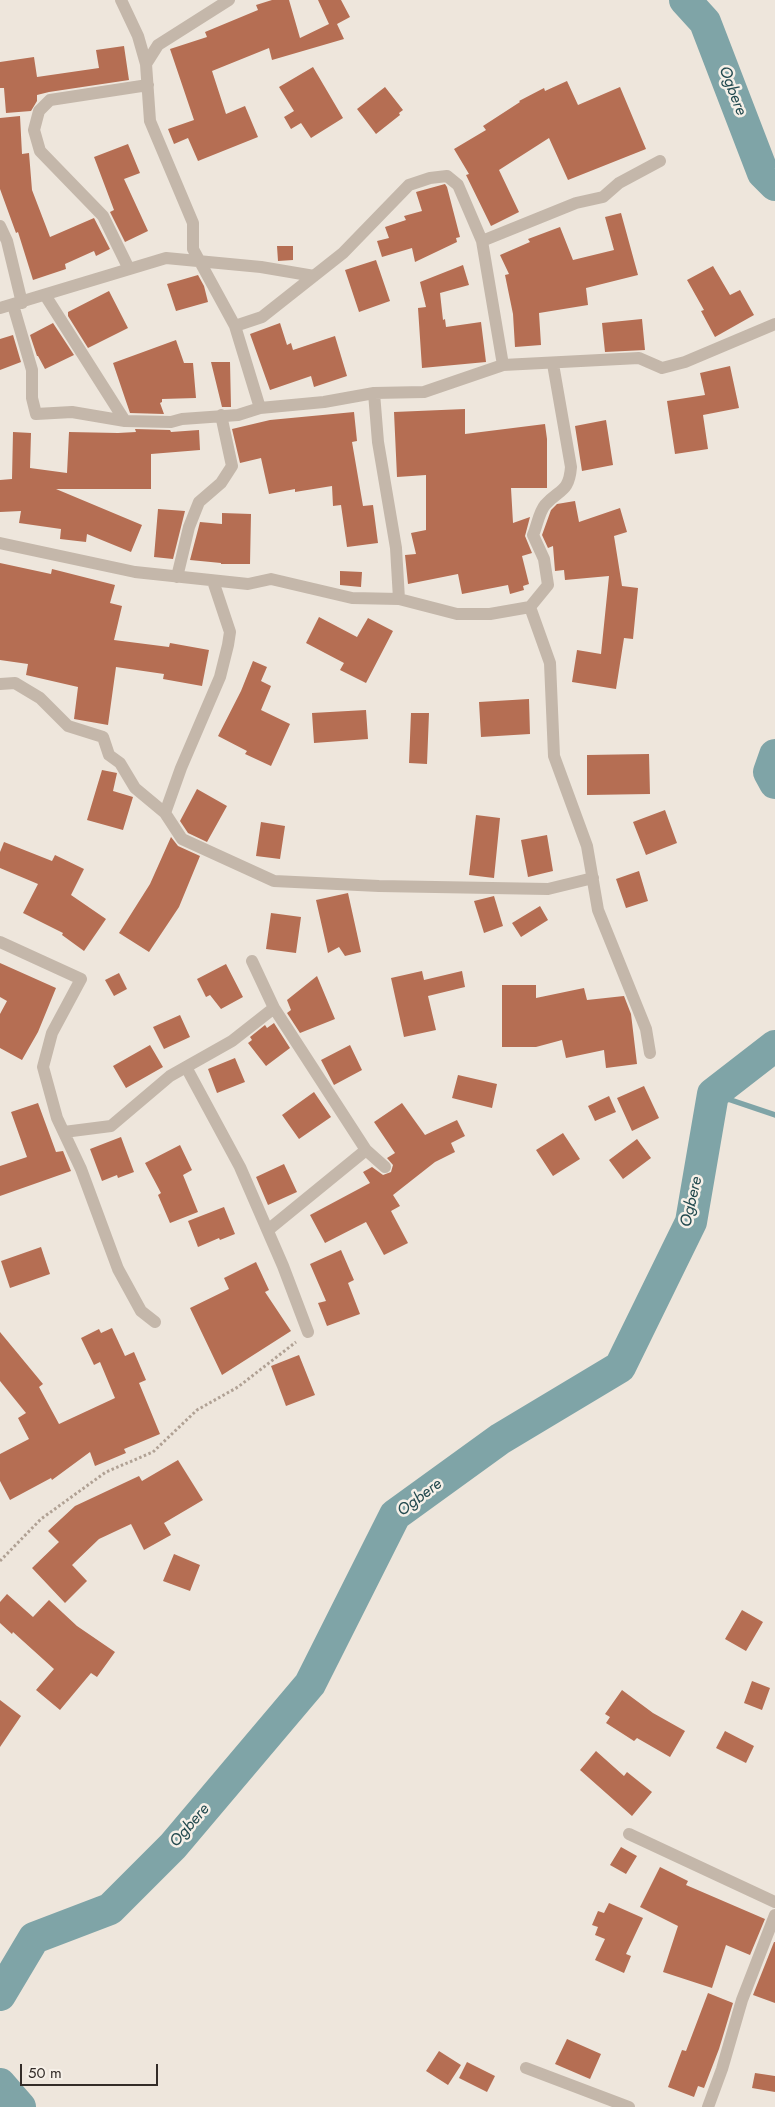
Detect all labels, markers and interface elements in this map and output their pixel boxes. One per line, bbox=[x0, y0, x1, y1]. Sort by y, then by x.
water label: Ogbere bbox=[714, 64, 750, 118]
water label: Ogbere bbox=[677, 1175, 707, 1229]
water label: Ogbere bbox=[394, 1475, 446, 1521]
water label: Ogbere bbox=[166, 1800, 214, 1852]
scale bar bbox=[22, 2054, 160, 2086]
text: 50 m bbox=[28, 2062, 62, 2084]

